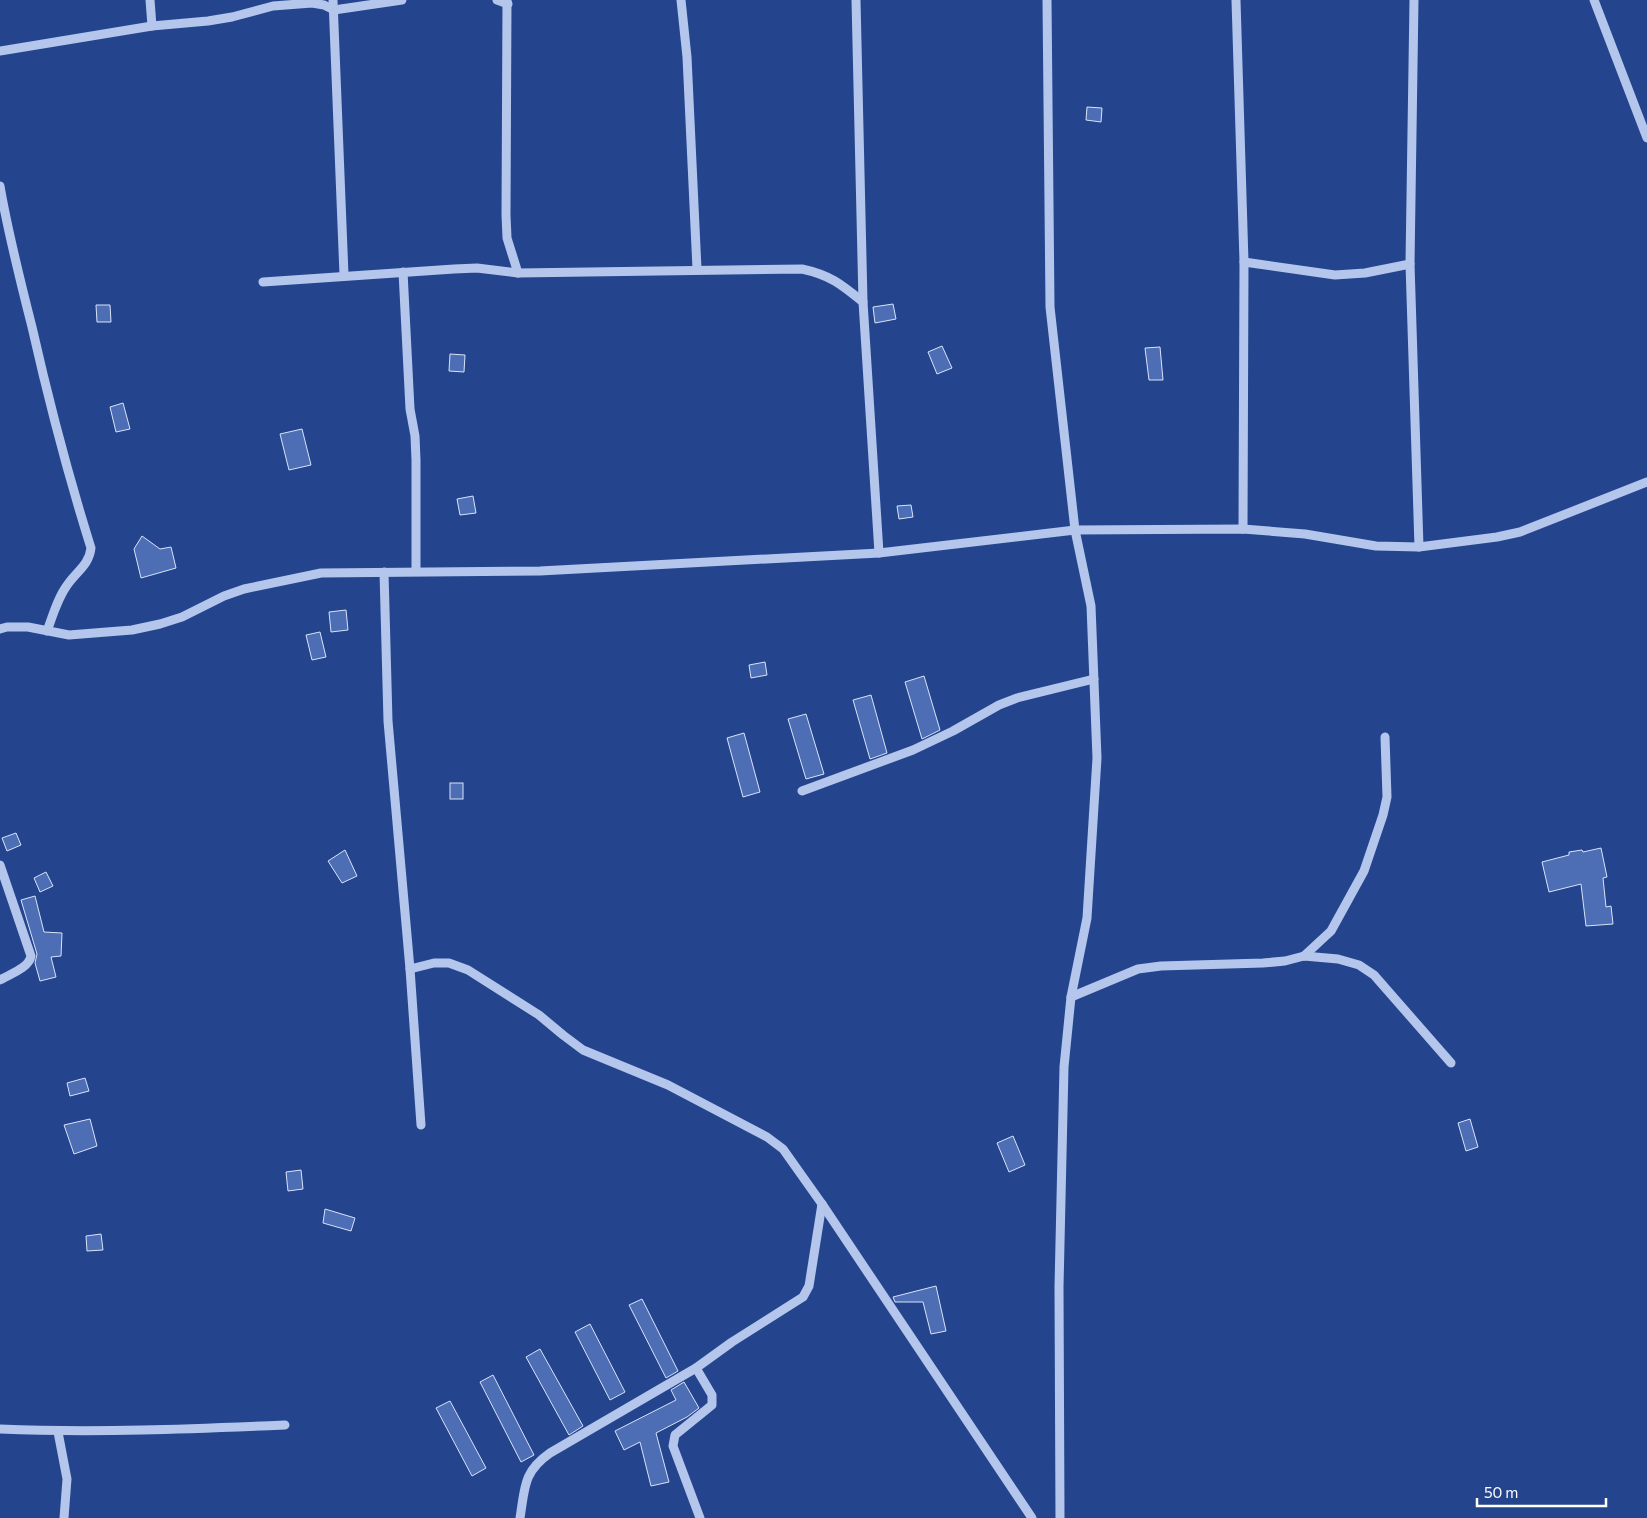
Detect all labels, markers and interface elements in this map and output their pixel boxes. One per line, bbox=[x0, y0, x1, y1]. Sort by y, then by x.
scale bar bbox=[1477, 1476, 1606, 1508]
text: 50 m bbox=[1484, 1483, 1518, 1501]

